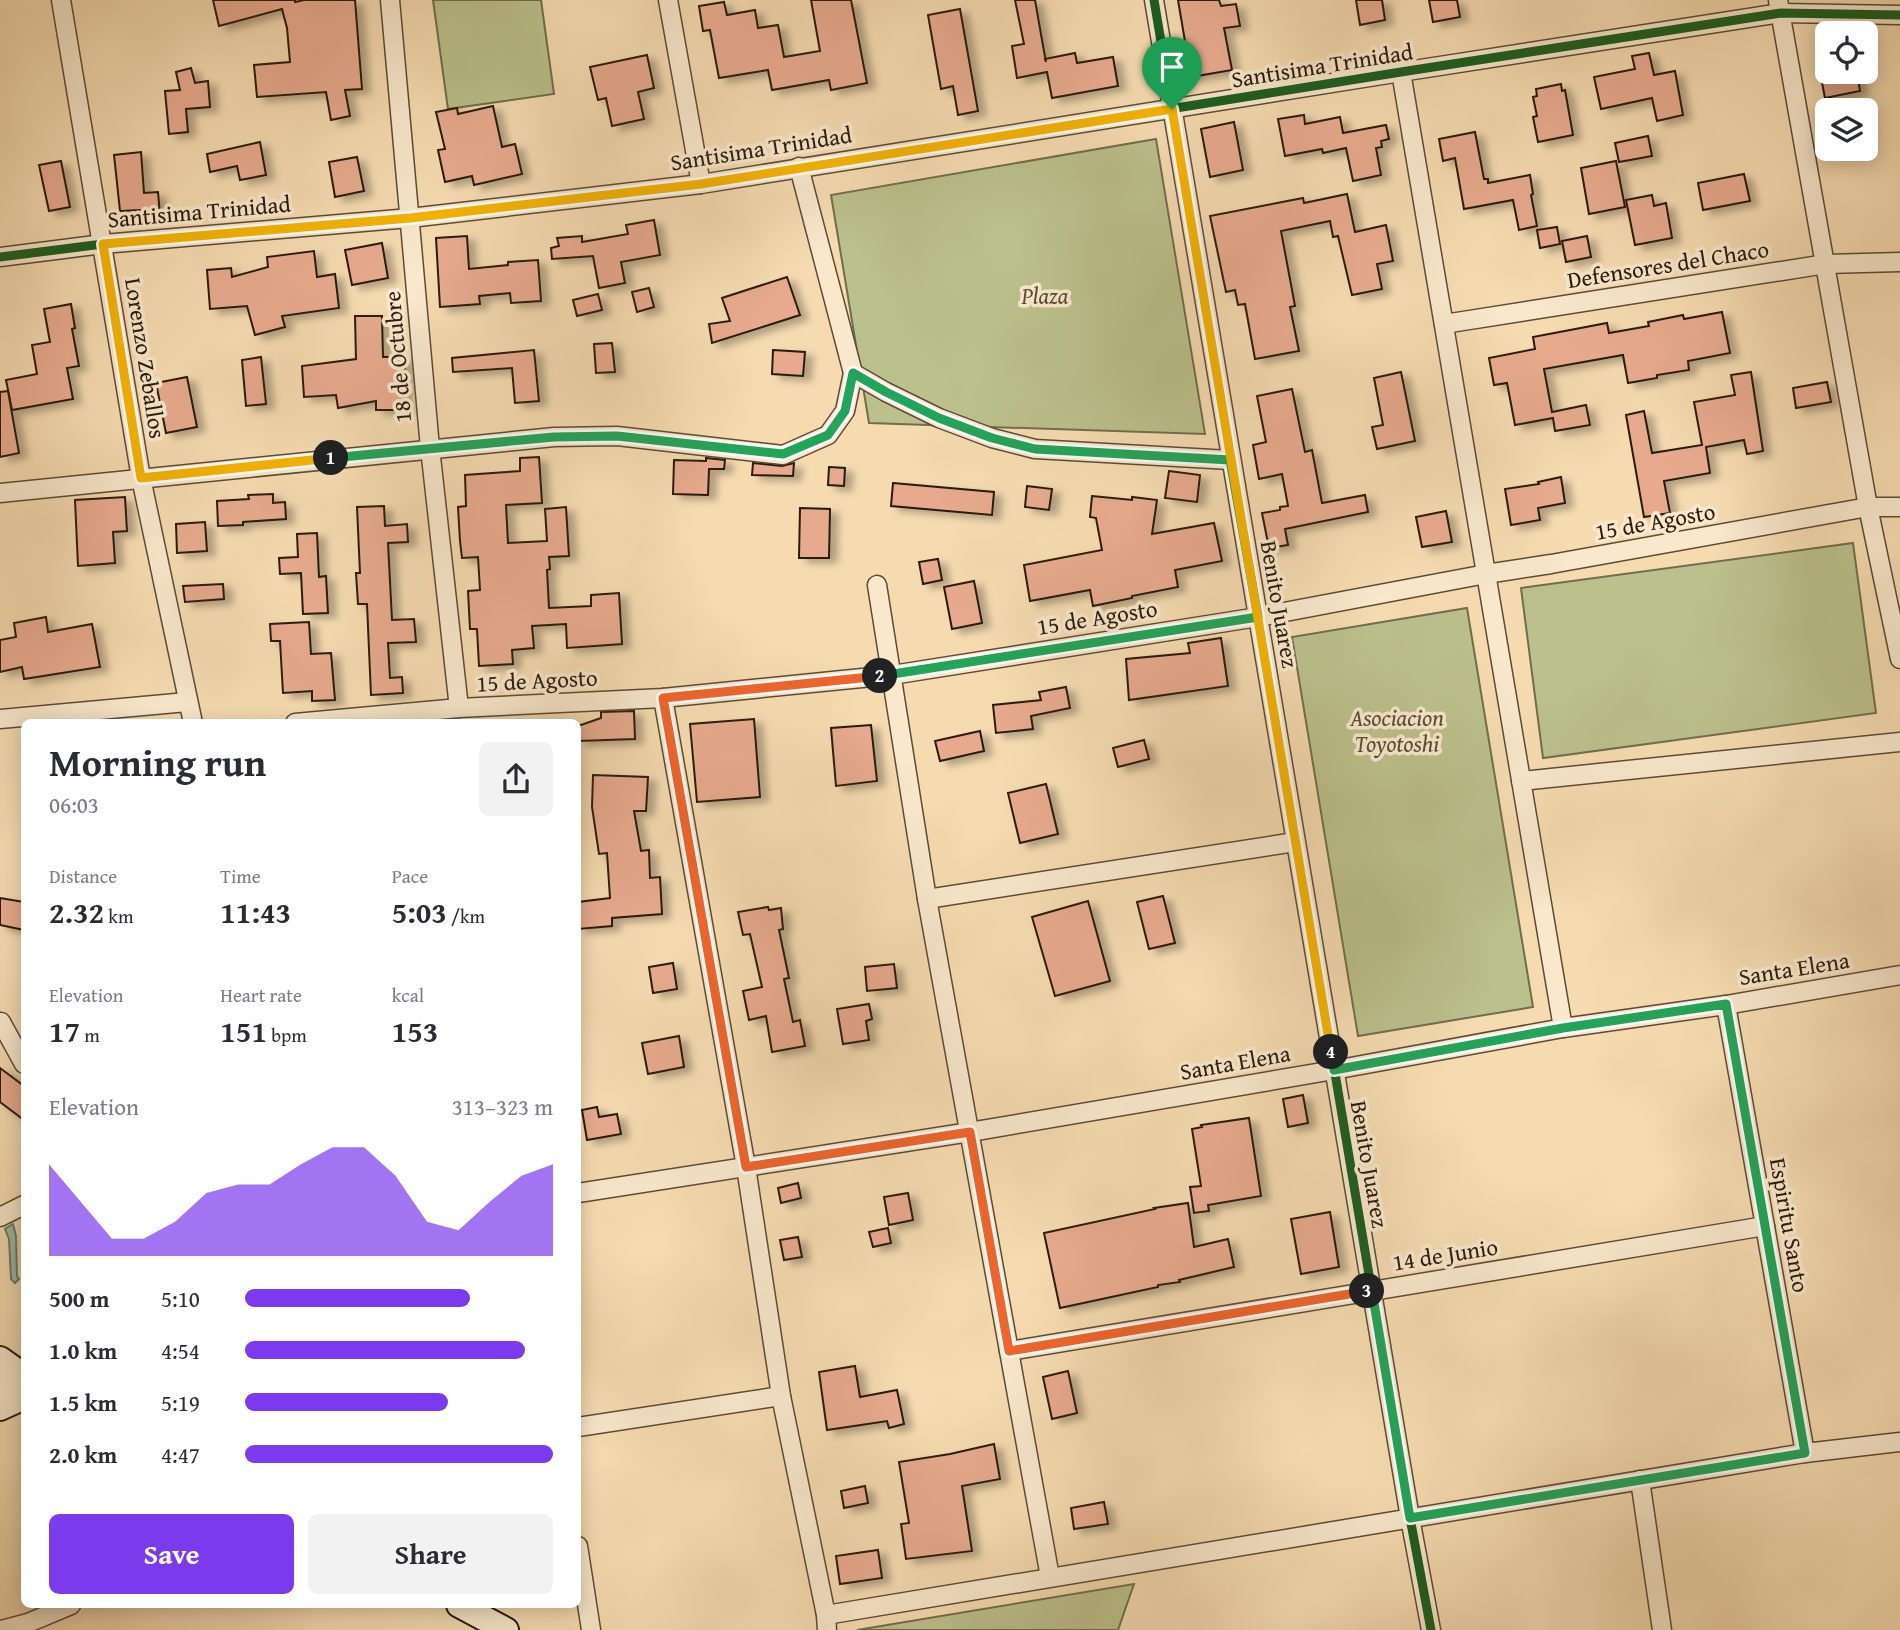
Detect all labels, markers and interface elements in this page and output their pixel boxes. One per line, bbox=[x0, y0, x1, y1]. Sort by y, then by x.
map controls bbox=[1815, 21, 1878, 161]
button: locate bbox=[1815, 21, 1878, 84]
street label: Santisima Trinidad bbox=[1229, 34, 1416, 96]
pin bbox=[1142, 37, 1202, 109]
icon: arrive bbox=[1153, 48, 1191, 86]
button: layers bbox=[1815, 98, 1878, 161]
street label: Santisima Trinidad bbox=[668, 117, 855, 179]
street label: Santisima Trinidad bbox=[106, 187, 293, 235]
street label: Defensores del Chaco bbox=[1565, 232, 1771, 296]
street label: Lorenzo Zeballos bbox=[117, 275, 175, 441]
park label: Plaza bbox=[1021, 279, 1069, 312]
street label: 18 de Octubre bbox=[375, 290, 419, 424]
pin: 1 bbox=[314, 440, 348, 476]
text: 1 bbox=[326, 443, 335, 471]
street label: 15 de Agosto bbox=[1592, 494, 1718, 548]
street label: Benito Juarez bbox=[1253, 538, 1307, 670]
street label: 15 de Agosto bbox=[1034, 591, 1160, 643]
pin: 2 bbox=[862, 658, 898, 694]
street label: 15 de Agosto bbox=[475, 660, 599, 700]
text: 2 bbox=[875, 661, 884, 689]
park label: Asociacion Toyotoshi bbox=[1349, 701, 1444, 760]
text: Morning run bbox=[49, 734, 266, 790]
button: share bbox=[479, 742, 553, 816]
text: 06:03 bbox=[49, 788, 99, 821]
text: Distance bbox=[49, 862, 117, 890]
text: Time bbox=[220, 862, 261, 890]
text: Pace bbox=[392, 862, 428, 890]
text: 2.32 bbox=[49, 890, 104, 934]
text: 11:43 bbox=[220, 890, 291, 934]
text: 5:03 bbox=[392, 890, 447, 934]
text: km bbox=[104, 902, 133, 930]
text: /km bbox=[447, 902, 485, 930]
street label: Santa Elena bbox=[1736, 943, 1852, 993]
text: Elevation bbox=[49, 981, 123, 1009]
text: Heart rate bbox=[220, 981, 302, 1009]
text: kcal bbox=[392, 981, 424, 1009]
text: 17 bbox=[49, 1009, 80, 1053]
text: 151 bbox=[220, 1009, 267, 1053]
text: 153 bbox=[392, 1009, 438, 1053]
text: m bbox=[80, 1021, 100, 1049]
text: bpm bbox=[267, 1021, 307, 1049]
pin: 4 bbox=[1314, 1034, 1348, 1070]
street label: Santa Elena bbox=[1177, 1036, 1293, 1088]
text: 4 bbox=[1326, 1037, 1335, 1065]
text: Elevation bbox=[49, 1090, 139, 1123]
text: 313–323 m bbox=[452, 1090, 553, 1123]
street label: Benito Juarez bbox=[1343, 1098, 1397, 1230]
street label: Espiritu Santo bbox=[1762, 1155, 1818, 1295]
street label: 14 de Junio bbox=[1390, 1229, 1500, 1279]
pin: 3 bbox=[1350, 1274, 1384, 1308]
text: 3 bbox=[1362, 1276, 1371, 1304]
text: 500 m bbox=[49, 1282, 110, 1315]
text: 5:10 bbox=[161, 1282, 200, 1315]
text: 1.0 km bbox=[49, 1334, 117, 1367]
text: 4:54 bbox=[161, 1334, 200, 1367]
text: 1.5 km bbox=[49, 1386, 117, 1419]
text: 5:19 bbox=[161, 1386, 200, 1419]
text: 2.0 km bbox=[49, 1438, 117, 1471]
text: 4:47 bbox=[161, 1438, 200, 1471]
button: Save bbox=[49, 1514, 294, 1594]
button: Share bbox=[308, 1514, 553, 1594]

